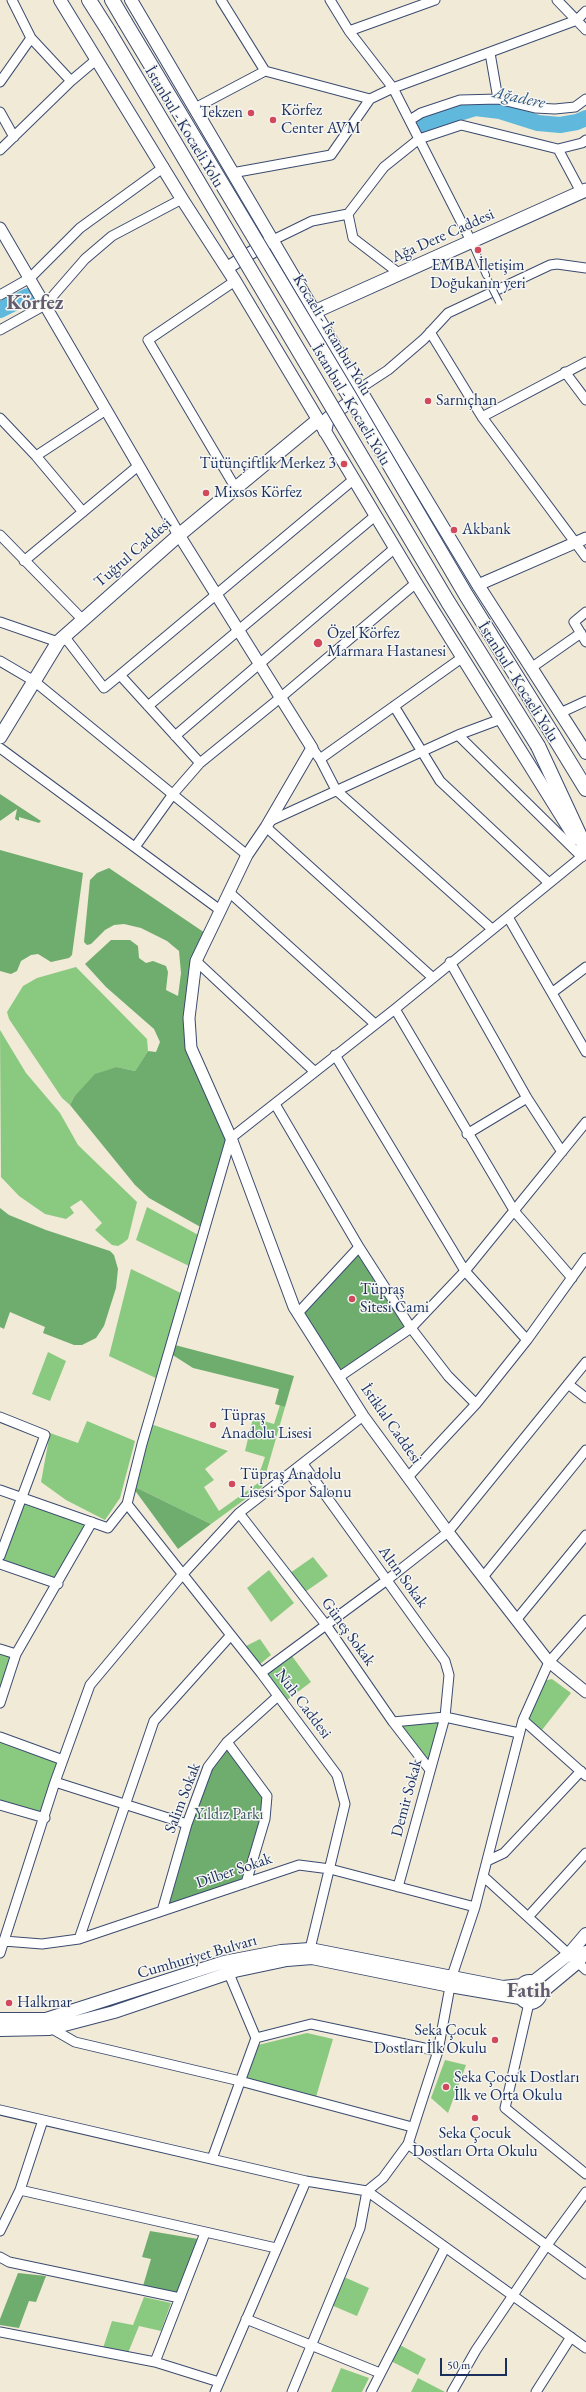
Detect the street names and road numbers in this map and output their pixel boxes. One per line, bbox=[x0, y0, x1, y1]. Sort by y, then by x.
street label: İstanbul - Kocaeli Yolu bbox=[140, 63, 228, 191]
street label: Ağa Dere Caddesi bbox=[389, 205, 497, 267]
street label: Kocaeli - İstanbul Yolu bbox=[288, 271, 376, 399]
street label: İstanbul - Kocaeli Yolu bbox=[307, 341, 395, 469]
street label: Tuğrul Caddesi bbox=[90, 514, 176, 592]
street label: İstanbul - Kocaeli Yolu bbox=[473, 618, 563, 746]
street label: İstiklal Caddesi bbox=[356, 1380, 426, 1468]
street label: Altın Sokak bbox=[374, 1542, 432, 1612]
street label: Güneş Sokak bbox=[317, 1594, 379, 1670]
street label: Nuh Caddesi bbox=[271, 1666, 335, 1742]
street label: Demir Sokak bbox=[387, 1757, 427, 1839]
street label: Salim Sokak bbox=[161, 1760, 205, 1836]
street label: Dilber Sokak bbox=[193, 1849, 275, 1893]
street label: Cumhuriyet Bulvarı bbox=[135, 1931, 259, 1983]

